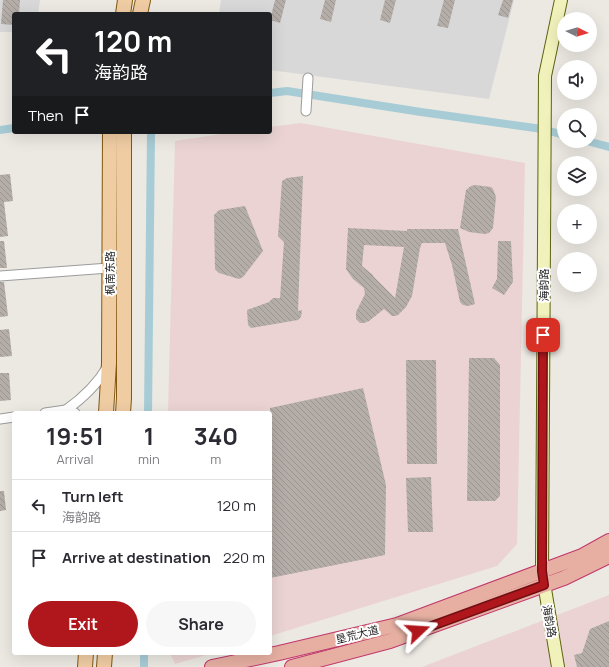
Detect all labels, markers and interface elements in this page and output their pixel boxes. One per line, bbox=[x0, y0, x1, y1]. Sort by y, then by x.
north arrow bbox=[557, 12, 597, 52]
map controls bbox=[557, 12, 597, 292]
text: 120 m bbox=[94, 22, 172, 60]
icon: left bbox=[28, 28, 80, 80]
text: 海韵路 bbox=[94, 60, 148, 84]
button: sound bbox=[557, 60, 597, 100]
icon: arrive bbox=[71, 104, 93, 126]
text: Then bbox=[28, 105, 63, 126]
button: search bbox=[557, 108, 597, 148]
button: layers bbox=[557, 156, 597, 196]
button: + bbox=[557, 204, 597, 244]
street label: 枫南东路 bbox=[102, 251, 117, 295]
button: − bbox=[557, 252, 597, 292]
street label: 海韵路 bbox=[536, 269, 551, 302]
pin bbox=[526, 318, 560, 352]
icon: arrive bbox=[532, 324, 554, 346]
text: 19:51 bbox=[46, 419, 104, 452]
text: 1 bbox=[144, 419, 154, 452]
text: 340 bbox=[194, 419, 238, 452]
text: Arrival bbox=[56, 450, 94, 468]
text: min bbox=[138, 450, 160, 468]
text: m bbox=[210, 450, 221, 468]
text: Turn left bbox=[62, 486, 124, 507]
icon: left bbox=[28, 495, 50, 517]
text: 120 m bbox=[217, 495, 256, 516]
text: 海韵路 bbox=[62, 508, 101, 526]
icon: arrive bbox=[28, 547, 50, 569]
text: Arrive at destination bbox=[62, 547, 211, 568]
text: 220 m bbox=[223, 547, 265, 568]
button: Exit bbox=[28, 601, 138, 647]
button: Share bbox=[146, 601, 256, 647]
street label: 海韵路 bbox=[540, 603, 560, 639]
position arrow bbox=[397, 610, 439, 652]
street label: 垦荒大道 bbox=[334, 621, 380, 647]

